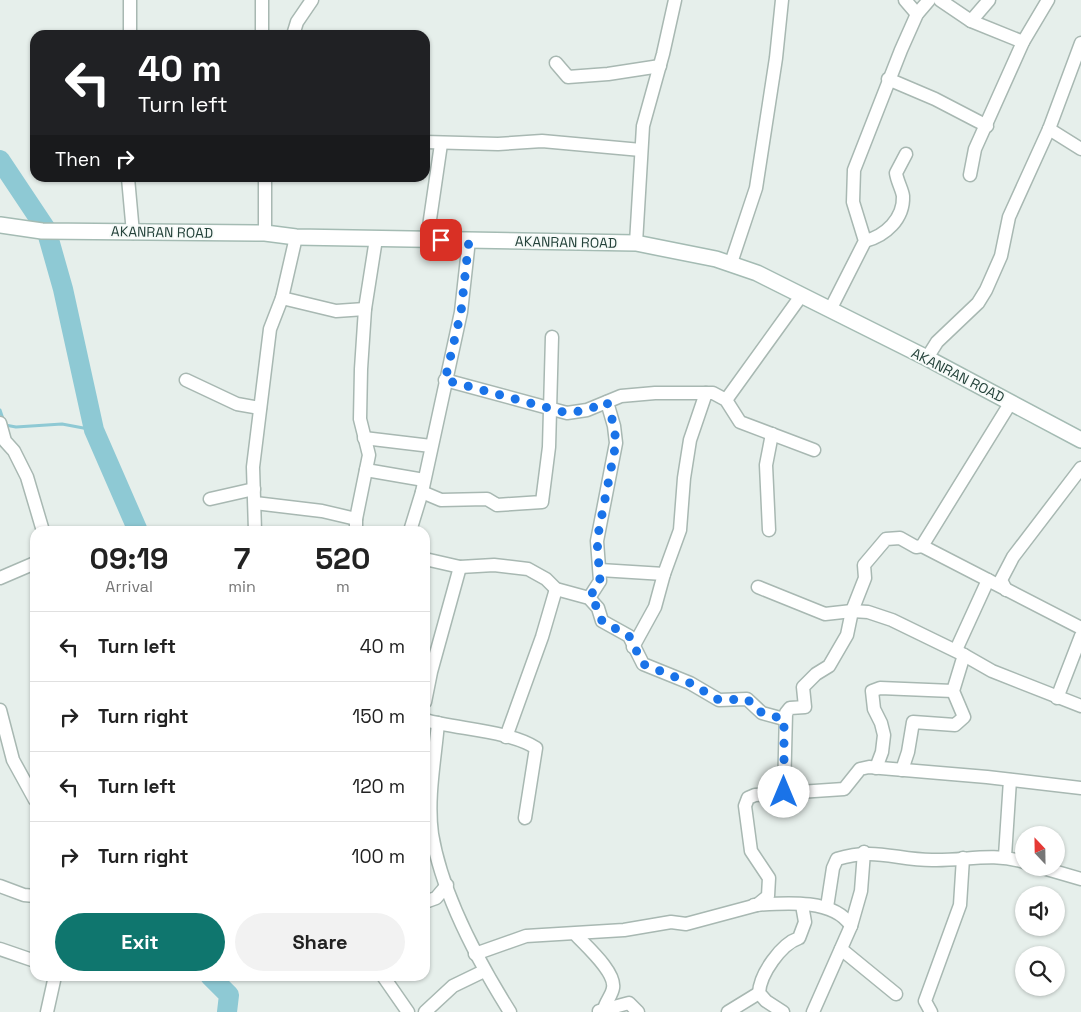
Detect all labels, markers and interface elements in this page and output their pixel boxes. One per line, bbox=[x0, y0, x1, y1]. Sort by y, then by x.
text: 40 m bbox=[138, 47, 222, 91]
icon: left bbox=[55, 50, 120, 115]
text: Turn left bbox=[138, 90, 228, 118]
icon: right bbox=[111, 145, 139, 173]
text: Then bbox=[55, 147, 101, 172]
pin bbox=[420, 219, 462, 261]
street label: AKANRAN ROAD bbox=[111, 222, 213, 242]
icon: arrive bbox=[427, 226, 455, 254]
street label: AKANRAN ROAD bbox=[515, 232, 617, 252]
street label: AKANRAN ROAD bbox=[908, 344, 1008, 406]
text: 09:19 bbox=[90, 539, 169, 578]
text: 7 bbox=[234, 539, 250, 578]
text: 520 bbox=[315, 539, 370, 578]
text: Arrival bbox=[105, 576, 153, 597]
text: min bbox=[228, 576, 256, 597]
text: m bbox=[336, 576, 350, 597]
icon: left bbox=[55, 633, 83, 661]
text: Turn left bbox=[98, 634, 176, 659]
text: 40 m bbox=[360, 634, 405, 659]
icon: right bbox=[55, 703, 83, 731]
text: Turn right bbox=[98, 704, 188, 729]
text: 150 m bbox=[352, 704, 405, 729]
position arrow bbox=[757, 765, 809, 817]
icon: left bbox=[55, 773, 83, 801]
text: Turn left bbox=[98, 774, 176, 799]
text: 120 m bbox=[352, 774, 405, 799]
north arrow bbox=[1015, 826, 1065, 876]
map controls bbox=[1015, 826, 1065, 996]
icon: right bbox=[55, 843, 83, 871]
text: Turn right bbox=[98, 844, 188, 869]
text: 100 m bbox=[351, 844, 405, 869]
button: sound bbox=[1015, 886, 1065, 936]
button: Exit bbox=[55, 913, 225, 971]
button: Share bbox=[235, 913, 405, 971]
button: search bbox=[1015, 946, 1065, 996]

